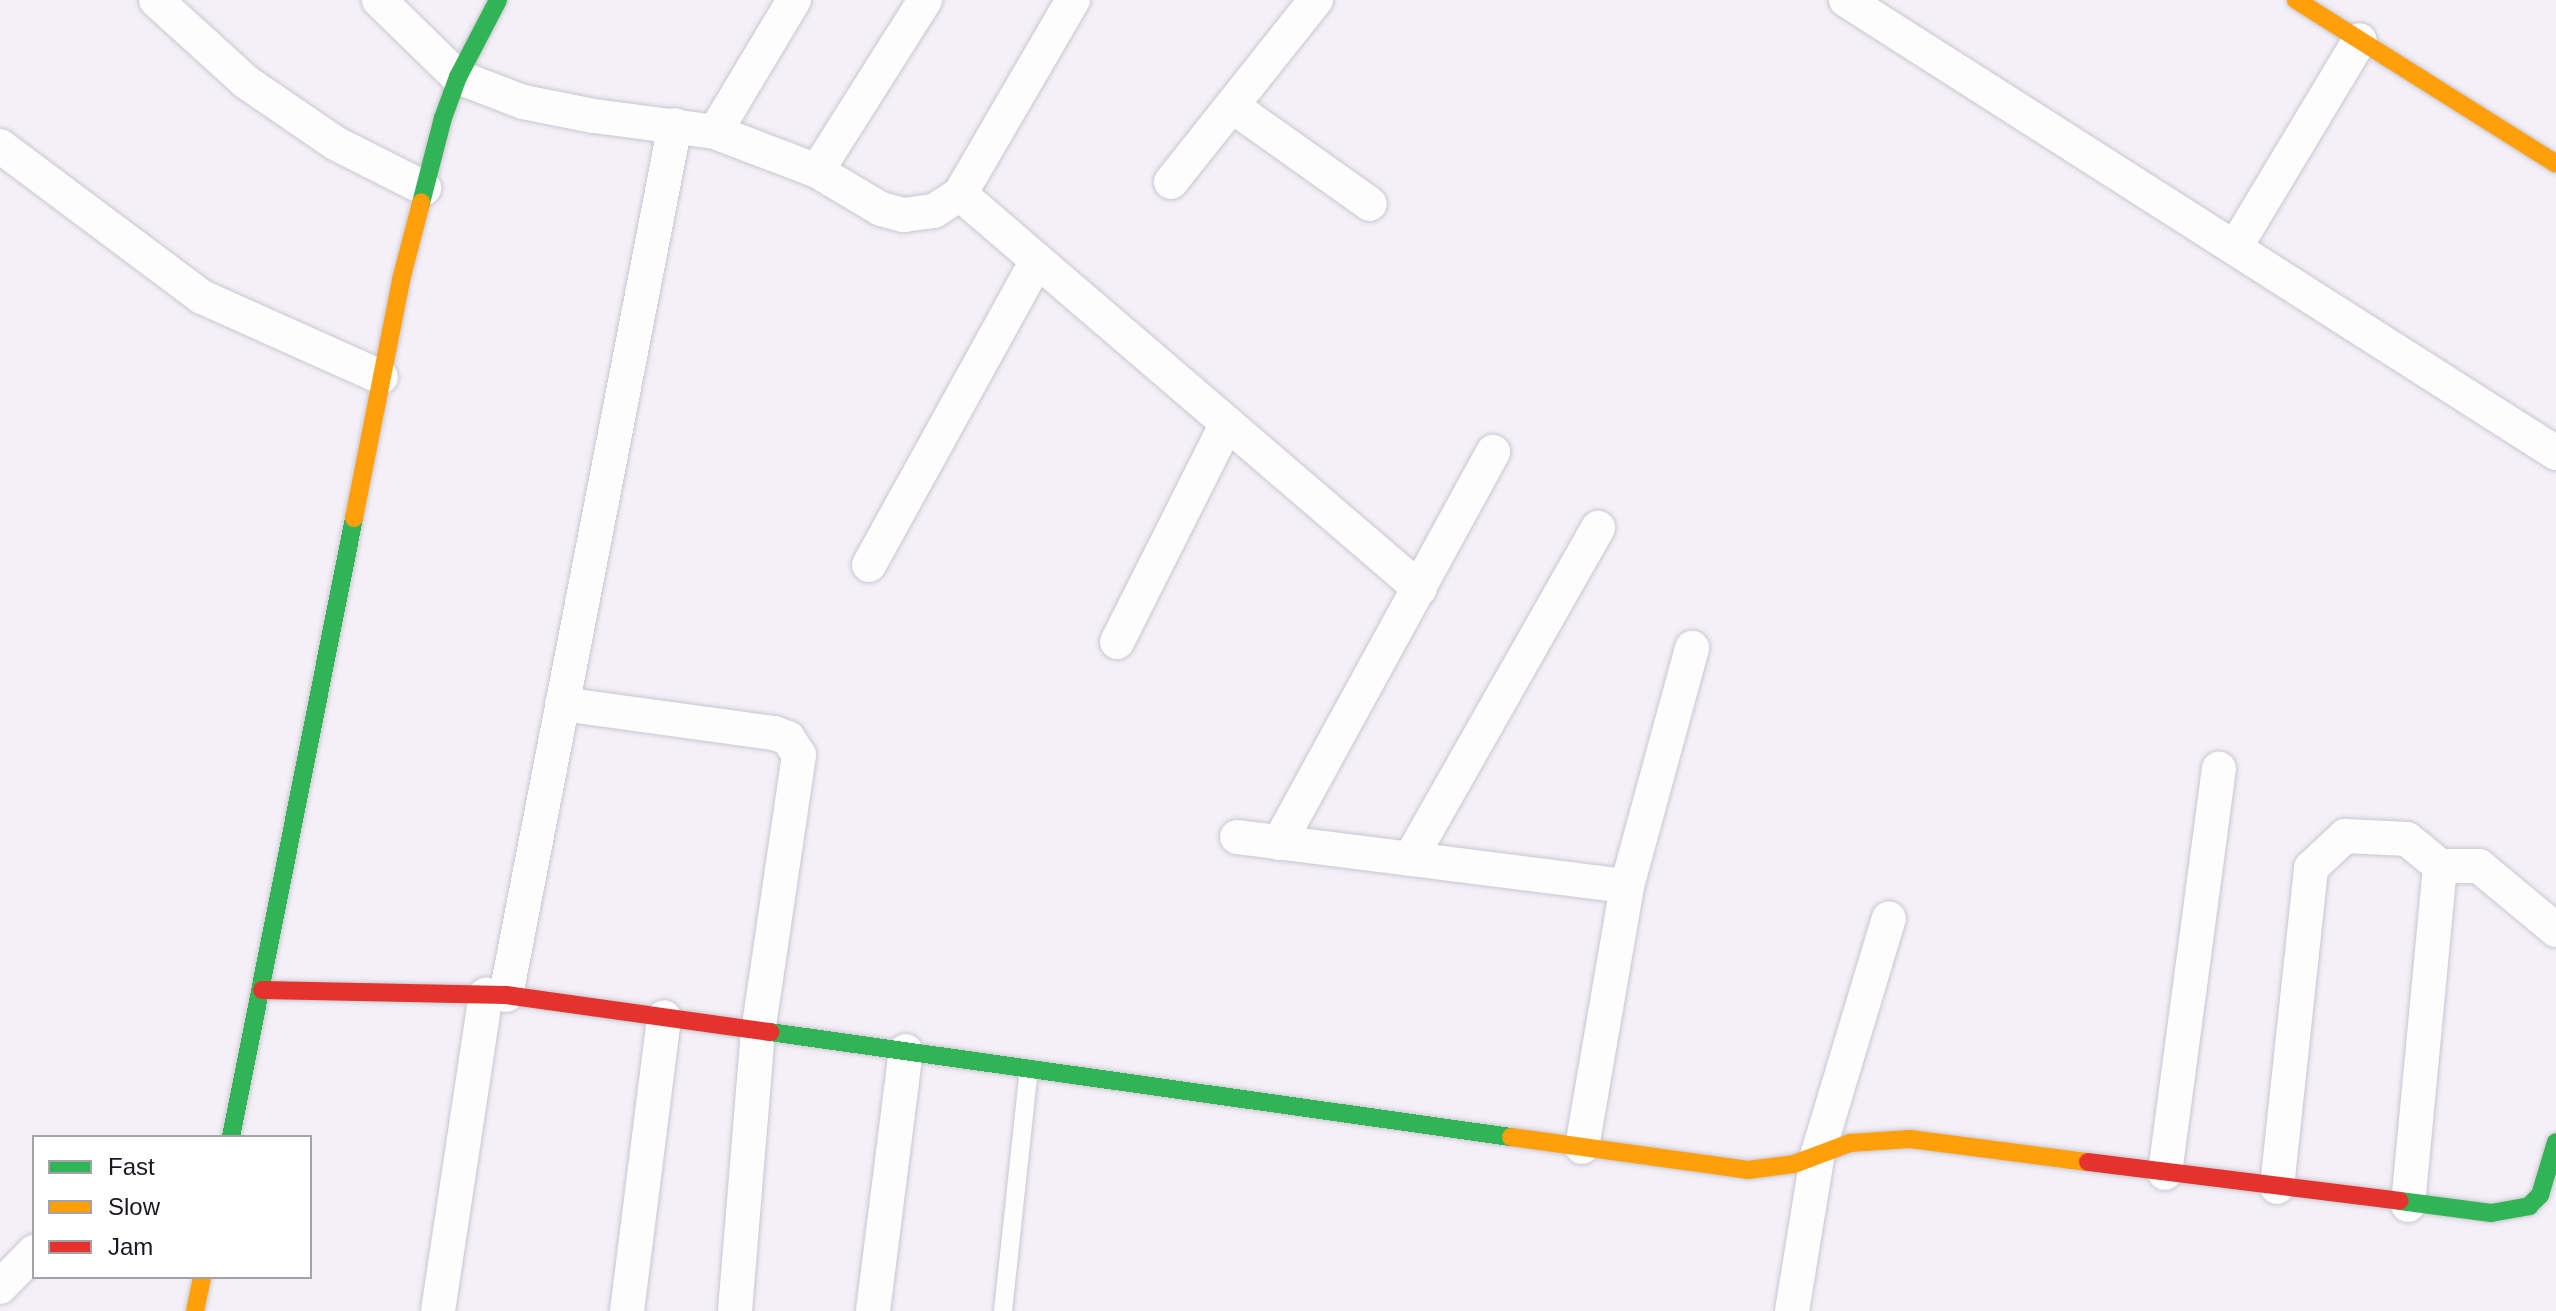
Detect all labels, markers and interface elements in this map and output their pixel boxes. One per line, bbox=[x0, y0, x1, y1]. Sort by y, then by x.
legend bbox=[32, 1135, 312, 1279]
text: Fast bbox=[108, 1153, 155, 1180]
text: Slow bbox=[108, 1193, 160, 1220]
text: Jam bbox=[108, 1233, 153, 1260]

